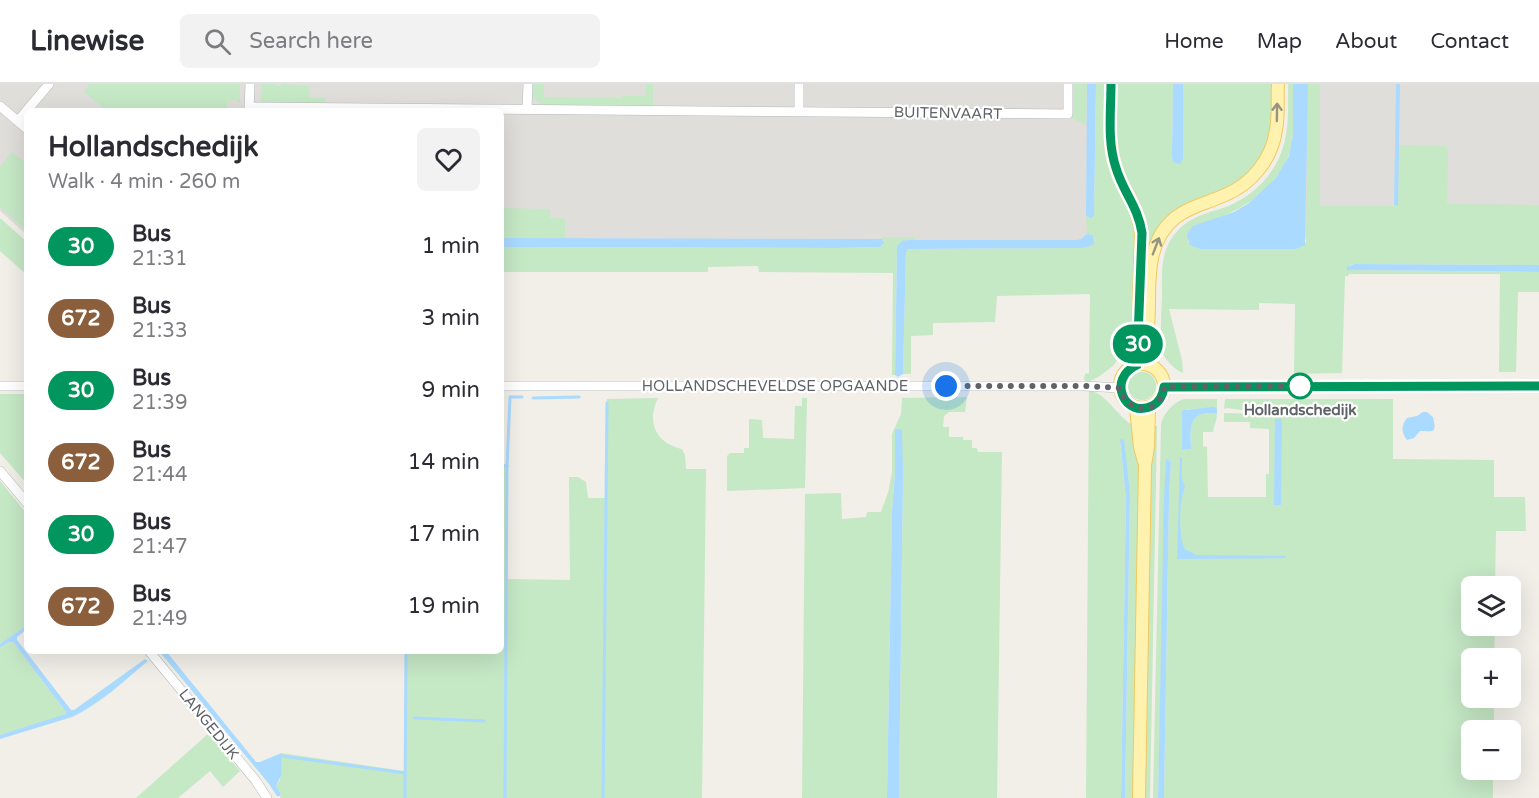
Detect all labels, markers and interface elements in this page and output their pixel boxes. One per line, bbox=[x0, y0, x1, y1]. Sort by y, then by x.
search box bbox=[180, 14, 600, 68]
text: Linewise bbox=[30, 24, 144, 58]
icon: search bbox=[201, 25, 234, 58]
text: Search here bbox=[249, 28, 373, 54]
text: Home bbox=[1164, 29, 1224, 54]
text: Map bbox=[1257, 29, 1302, 54]
text: About bbox=[1335, 29, 1397, 54]
text: Contact bbox=[1430, 29, 1509, 54]
one-way arrow bbox=[1271, 102, 1283, 122]
street label: BUITENVAART bbox=[894, 103, 1002, 123]
button: heart bbox=[417, 128, 480, 191]
text: Hollandschedijk bbox=[48, 130, 258, 164]
text: Walk · 4 min · 260 m bbox=[48, 170, 240, 194]
text: Bus bbox=[132, 221, 171, 247]
text: 1 min bbox=[421, 233, 480, 259]
text: 30 bbox=[68, 234, 94, 259]
one-way arrow bbox=[1151, 237, 1162, 256]
text: 21:31 bbox=[132, 247, 187, 271]
text: Bus bbox=[132, 293, 171, 319]
text: 3 min bbox=[421, 305, 480, 331]
text: 672 bbox=[61, 306, 101, 331]
text: 21:33 bbox=[132, 319, 187, 343]
line badge: 30 bbox=[1111, 324, 1165, 364]
text: 30 bbox=[1125, 332, 1151, 357]
text: Bus bbox=[132, 365, 171, 391]
your location bbox=[931, 371, 961, 401]
marker: Hollandschedijk bbox=[1287, 373, 1313, 399]
text: 9 min bbox=[421, 377, 480, 403]
street label: HOLLANDSCHEVELDSE OPGAANDE bbox=[642, 377, 908, 395]
text: 30 bbox=[68, 378, 94, 403]
text: 21:39 bbox=[132, 391, 187, 415]
place label: Hollandschedijk bbox=[1244, 401, 1356, 420]
text: Bus bbox=[132, 437, 171, 463]
text: 14 min bbox=[408, 449, 480, 475]
text: 672 bbox=[61, 450, 101, 475]
text: 21:44 bbox=[132, 463, 187, 487]
text: Bus bbox=[132, 509, 171, 535]
text: 17 min bbox=[408, 521, 480, 547]
text: 30 bbox=[68, 522, 94, 547]
text: 21:47 bbox=[132, 535, 187, 559]
map controls bbox=[1461, 576, 1521, 780]
button: layers bbox=[1461, 576, 1521, 636]
text: Bus bbox=[132, 581, 171, 607]
text: 19 min bbox=[408, 593, 480, 619]
text: 672 bbox=[61, 594, 101, 619]
text: 21:49 bbox=[132, 607, 187, 631]
button: + bbox=[1461, 648, 1521, 708]
street label: LANGEDIJK bbox=[175, 685, 243, 763]
button: − bbox=[1461, 720, 1521, 780]

